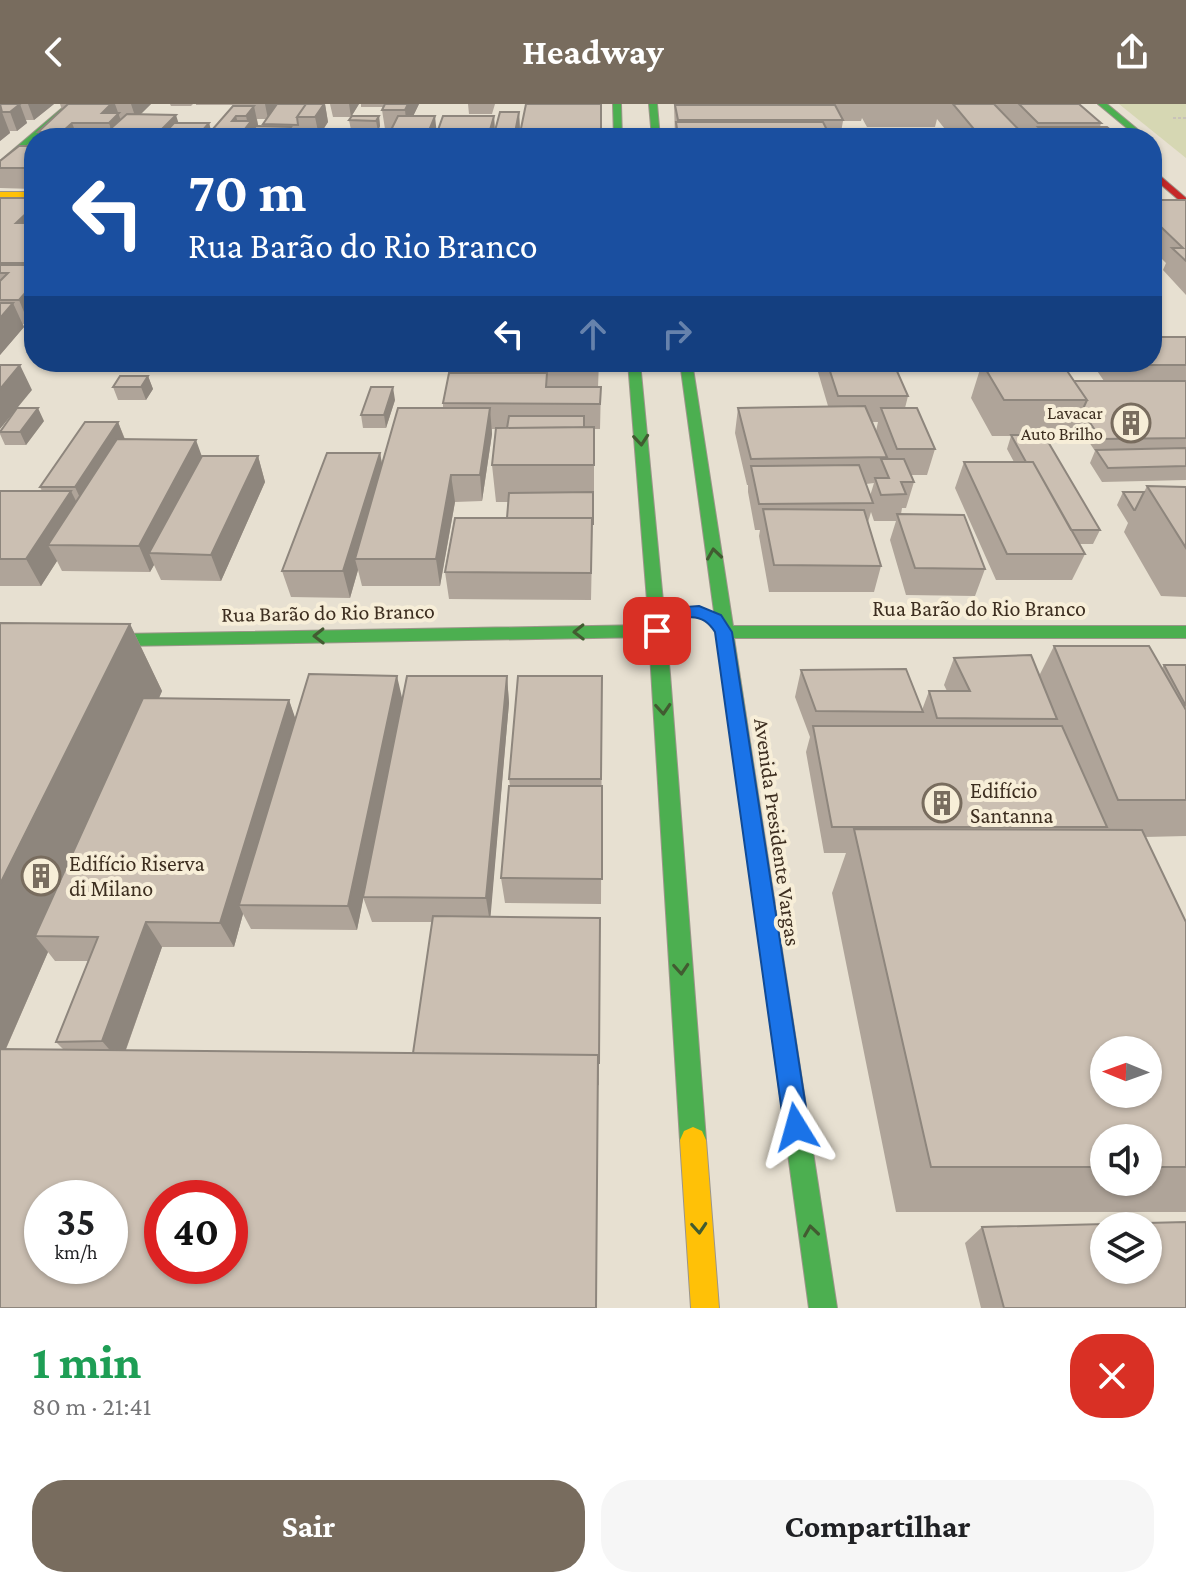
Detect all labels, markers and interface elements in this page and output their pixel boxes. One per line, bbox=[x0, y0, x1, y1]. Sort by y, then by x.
icon: back bbox=[32, 30, 76, 74]
icon: share bbox=[1110, 30, 1154, 74]
text: Headway bbox=[522, 32, 664, 72]
icon: left bbox=[56, 160, 160, 264]
text: 70 m bbox=[188, 161, 307, 223]
text: Rua Barão do Rio Branco bbox=[188, 226, 538, 266]
icon: left bbox=[487, 312, 531, 356]
icon: ahead bbox=[571, 312, 615, 356]
icon: right bbox=[655, 312, 699, 356]
building icon: Lavacar Auto Brilho bbox=[1110, 402, 1152, 444]
place label: Lavacar Auto Brilho bbox=[1021, 403, 1104, 444]
one-way arrow bbox=[632, 434, 649, 447]
one-way arrow bbox=[706, 548, 723, 561]
street label: Rua Barão do Rio Branco bbox=[872, 596, 1086, 621]
pin bbox=[623, 597, 691, 665]
street label: Rua Barão do Rio Branco bbox=[221, 598, 435, 627]
icon: arrive bbox=[635, 609, 679, 653]
one-way arrow bbox=[572, 624, 585, 641]
one-way arrow bbox=[312, 628, 325, 645]
one-way arrow bbox=[654, 703, 671, 716]
street label: Avenida Presidente Vargas bbox=[749, 716, 806, 948]
place label: Edifício Santanna bbox=[970, 778, 1053, 828]
building icon: Edifício Santanna bbox=[921, 782, 963, 824]
place label: Edifício Riserva di Milano bbox=[69, 851, 205, 901]
building icon: Edifício Riserva di Milano bbox=[20, 855, 62, 897]
one-way arrow bbox=[672, 963, 689, 976]
north arrow bbox=[1090, 1036, 1162, 1108]
map controls bbox=[1090, 1036, 1162, 1284]
position arrow bbox=[754, 1085, 838, 1169]
button: sound bbox=[1090, 1124, 1162, 1196]
speed limit sign: 40 bbox=[144, 1180, 248, 1284]
text: 35 bbox=[56, 1199, 96, 1244]
button: layers bbox=[1090, 1212, 1162, 1284]
one-way arrow bbox=[690, 1222, 707, 1235]
one-way arrow bbox=[803, 1224, 820, 1238]
text: km/h bbox=[54, 1241, 98, 1263]
button: close bbox=[1070, 1334, 1154, 1418]
text: 1 min bbox=[32, 1335, 141, 1388]
text: 80 m · 21:41 bbox=[32, 1392, 151, 1421]
button: Sair bbox=[32, 1480, 585, 1572]
button: Compartilhar bbox=[601, 1480, 1154, 1572]

